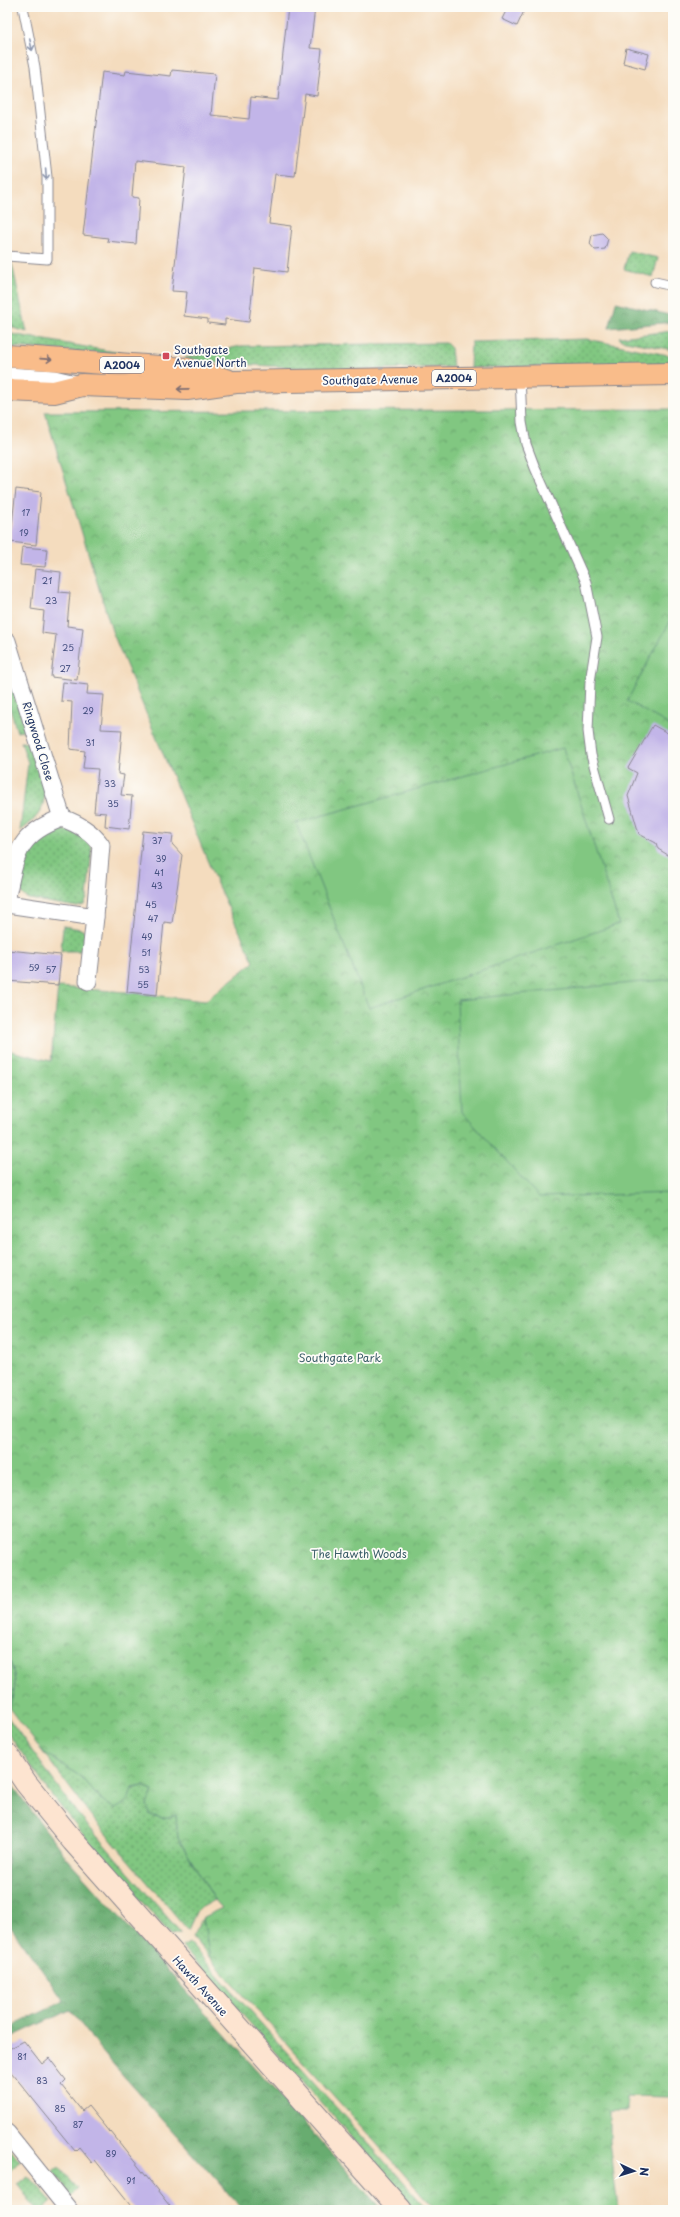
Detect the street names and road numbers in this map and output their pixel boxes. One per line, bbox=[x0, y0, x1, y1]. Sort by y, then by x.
road number: A2004 bbox=[100, 357, 144, 373]
street label: Southgate Avenue bbox=[322, 370, 418, 389]
road number: A2004 bbox=[432, 370, 476, 386]
street label: Ringwood Close bbox=[18, 699, 59, 783]
street label: Hawth Avenue bbox=[169, 1952, 232, 2020]

